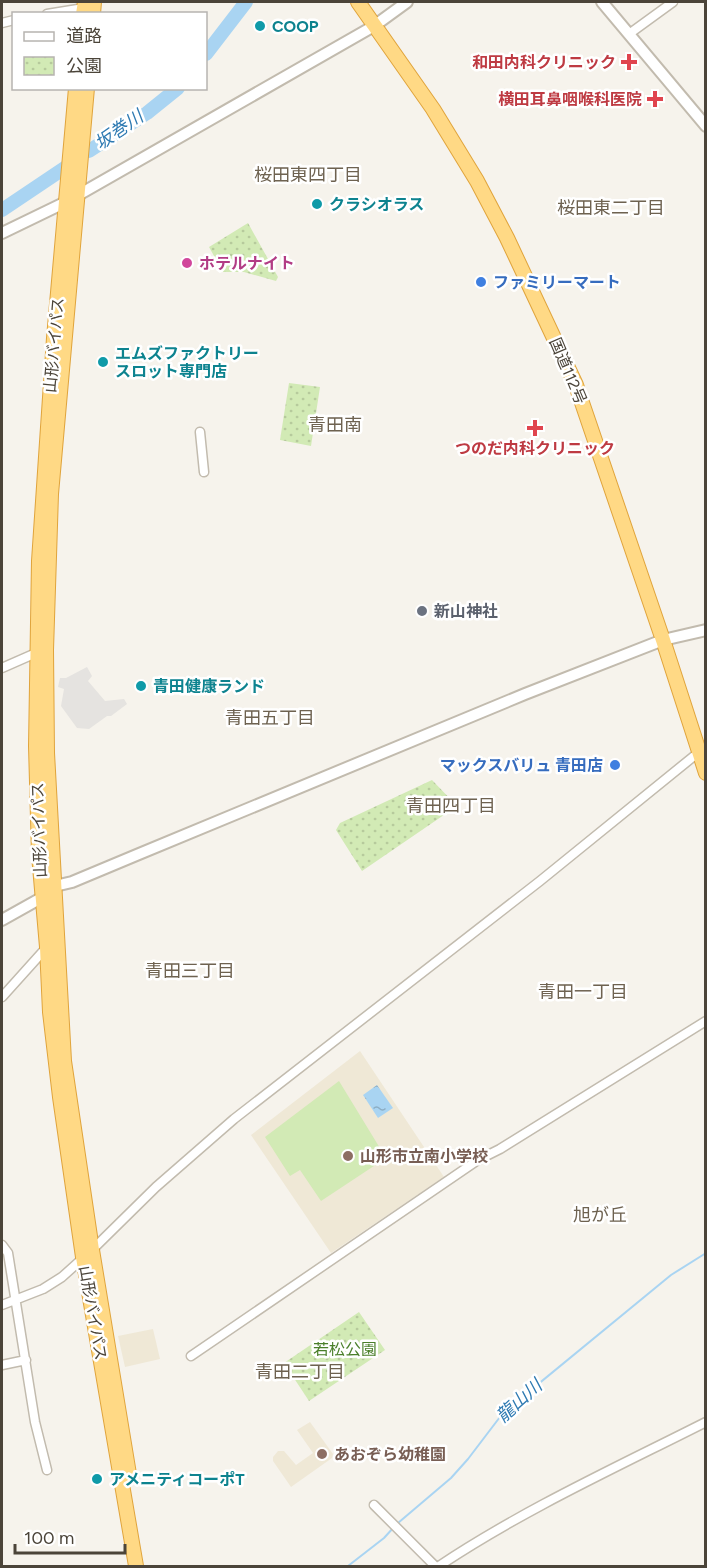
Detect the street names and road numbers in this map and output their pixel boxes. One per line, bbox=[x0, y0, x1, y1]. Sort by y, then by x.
street label: 山形バイパス bbox=[40, 297, 68, 393]
street label: 国道112号 bbox=[546, 335, 590, 407]
street label: 山形バイパス bbox=[28, 782, 50, 878]
street label: 山形バイパス bbox=[75, 1264, 111, 1362]

